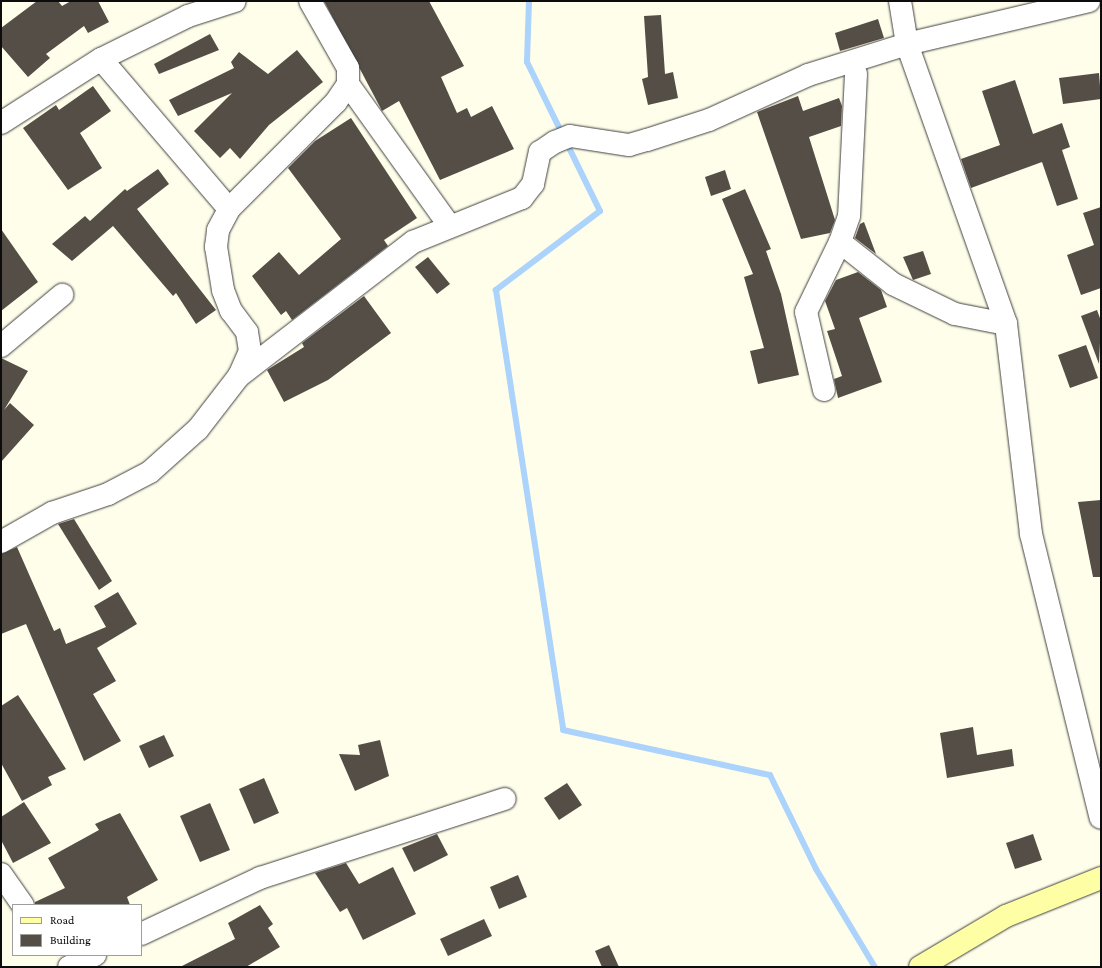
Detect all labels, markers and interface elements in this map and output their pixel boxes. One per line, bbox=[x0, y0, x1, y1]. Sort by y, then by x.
legend bbox=[12, 904, 142, 956]
text: Road bbox=[50, 913, 74, 927]
text: Building bbox=[50, 933, 91, 947]

